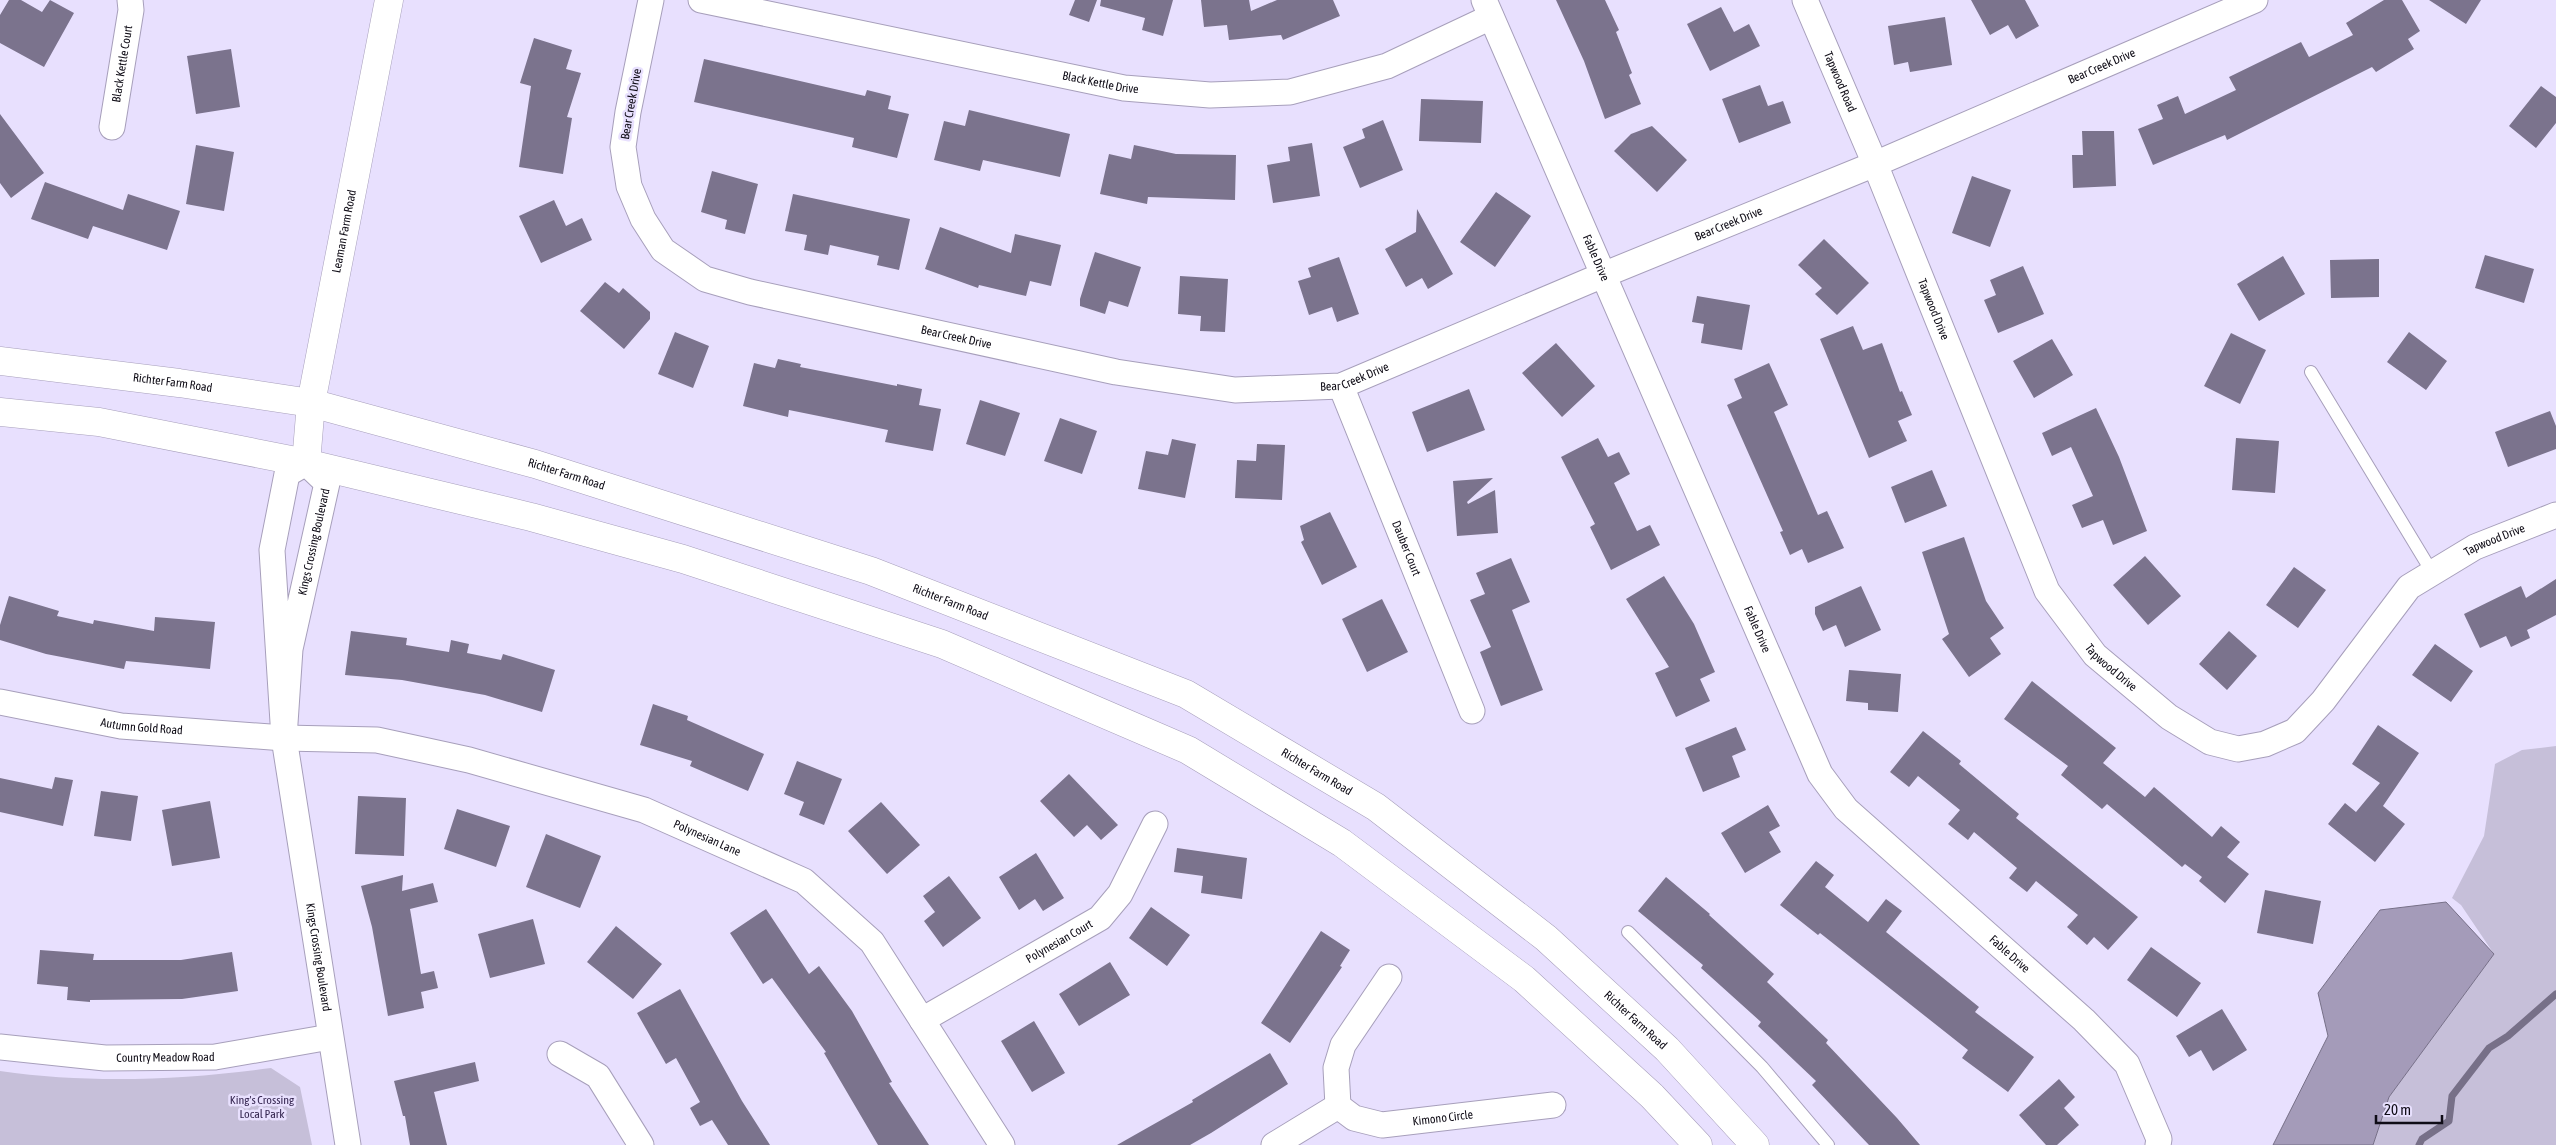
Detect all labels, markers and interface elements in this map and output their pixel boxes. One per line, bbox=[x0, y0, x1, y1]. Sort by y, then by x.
street label: Black Kettle Court bbox=[109, 24, 135, 103]
street label: Bear Creek Drive bbox=[2066, 45, 2137, 87]
street label: Tapwood Road bbox=[1821, 50, 1859, 114]
street label: Bear Creek Drive bbox=[618, 67, 644, 141]
street label: Black Kettle Drive bbox=[1061, 68, 1139, 96]
street label: Leaman Farm Road bbox=[329, 189, 359, 274]
street label: Bear Creek Drive bbox=[1693, 204, 1765, 244]
street label: Fable Drive bbox=[1580, 232, 1612, 283]
street label: Tapwood Drive bbox=[1915, 277, 1952, 342]
street label: Bear Creek Drive bbox=[920, 323, 993, 352]
street label: Bear Creek Drive bbox=[1320, 360, 1391, 394]
street label: Richter Farm Road bbox=[132, 370, 213, 395]
street label: Richter Farm Road bbox=[526, 455, 607, 493]
street label: Kings Crossing Boulevard bbox=[295, 487, 333, 597]
street label: Dauber Court bbox=[1389, 519, 1424, 578]
street label: Tapwood Drive bbox=[2461, 521, 2527, 559]
street label: Richter Farm Road bbox=[911, 581, 990, 623]
street label: Fable Drive bbox=[1741, 604, 1773, 655]
street label: Tapwood Drive bbox=[2082, 641, 2140, 694]
street label: Autumn Gold Road bbox=[99, 715, 183, 738]
street label: Richter Farm Road bbox=[1279, 745, 1355, 798]
street label: Polynesian Lane bbox=[671, 817, 743, 859]
street label: Kings Crossing Boulevard bbox=[303, 902, 334, 1012]
street label: Polynesian Court bbox=[1023, 917, 1095, 966]
street label: Fable Drive bbox=[1986, 932, 2033, 976]
street label: Richter Farm Road bbox=[1601, 988, 1670, 1052]
street label: Country Meadow Road bbox=[116, 1050, 215, 1065]
scale bar bbox=[2376, 1092, 2442, 1124]
park label: King's Crossing Local Park bbox=[230, 1093, 295, 1121]
text: 20 m bbox=[2384, 1101, 2411, 1118]
street label: Kimono Circle bbox=[1412, 1107, 1474, 1128]

